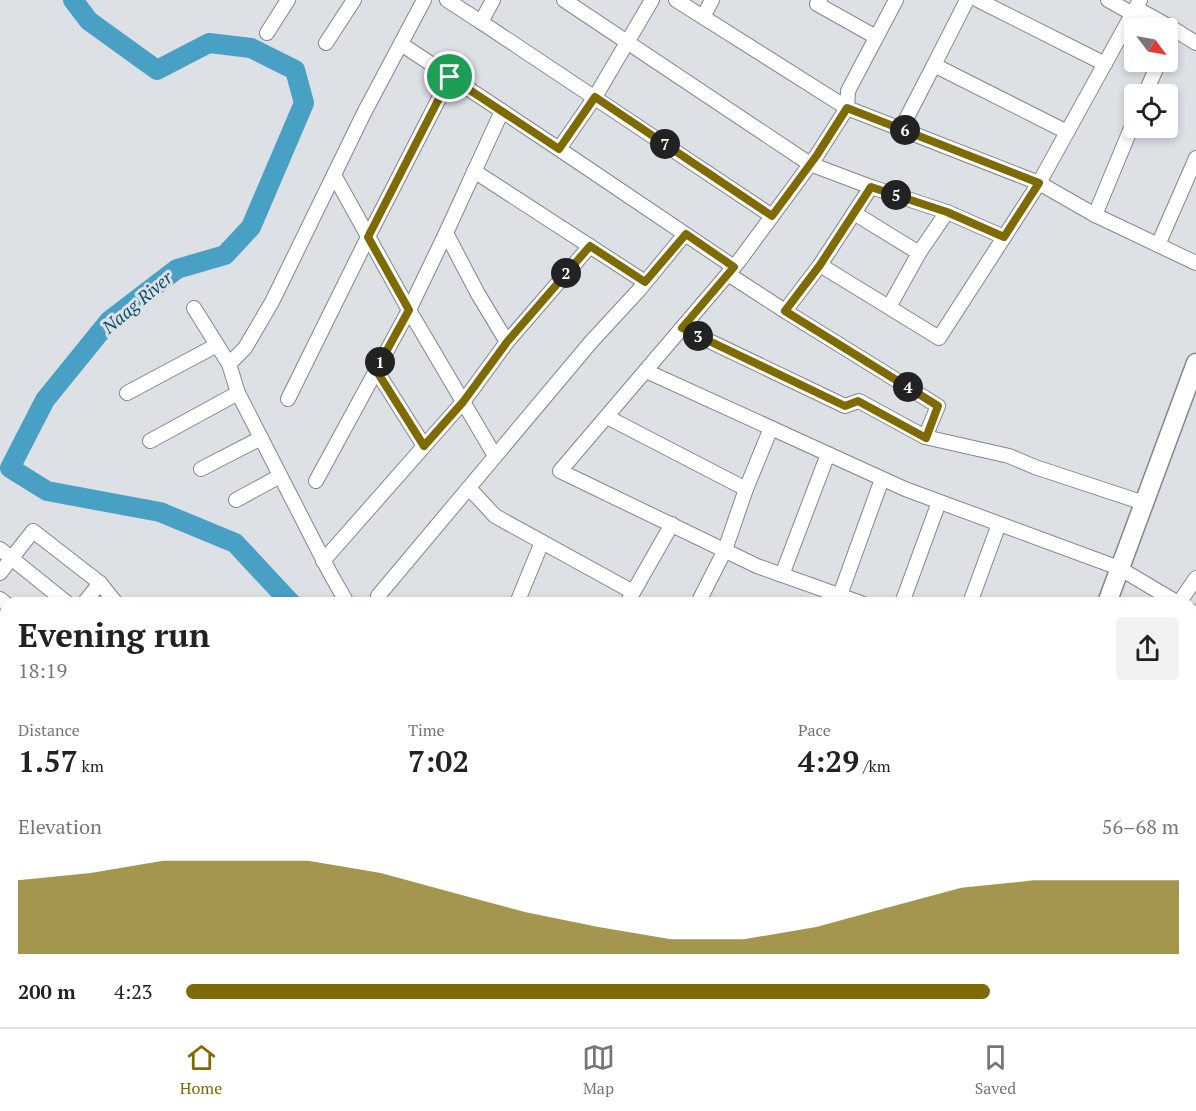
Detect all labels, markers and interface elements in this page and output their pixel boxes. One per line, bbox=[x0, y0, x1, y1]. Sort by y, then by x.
north arrow bbox=[1124, 18, 1178, 72]
map controls bbox=[1124, 18, 1178, 138]
pin bbox=[424, 51, 475, 102]
icon: arrive bbox=[433, 60, 466, 93]
button: locate bbox=[1124, 84, 1178, 138]
pin: 6 bbox=[890, 115, 920, 145]
text: 6 bbox=[900, 119, 910, 141]
pin: 7 bbox=[650, 129, 680, 159]
text: 7 bbox=[660, 133, 670, 155]
pin: 5 bbox=[881, 180, 911, 210]
text: 5 bbox=[891, 184, 901, 206]
pin: 2 bbox=[551, 258, 581, 288]
text: 2 bbox=[561, 262, 571, 284]
water label: Naag River bbox=[96, 265, 178, 339]
pin: 3 bbox=[683, 321, 713, 351]
text: 3 bbox=[693, 325, 703, 347]
pin: 1 bbox=[365, 347, 395, 377]
text: 1 bbox=[375, 351, 385, 373]
pin: 4 bbox=[893, 372, 923, 402]
text: 4 bbox=[903, 376, 913, 398]
text: Evening run bbox=[18, 613, 210, 656]
button: share bbox=[1116, 617, 1179, 680]
text: 18:19 bbox=[18, 657, 67, 684]
text: Distance bbox=[18, 719, 80, 741]
text: Time bbox=[408, 719, 445, 741]
text: Pace bbox=[798, 719, 831, 741]
text: 1.57 bbox=[18, 741, 78, 781]
text: 7:02 bbox=[408, 741, 469, 781]
text: 4:29 bbox=[798, 741, 859, 781]
text: km bbox=[78, 755, 104, 777]
text: /km bbox=[859, 755, 891, 777]
text: Elevation bbox=[18, 813, 102, 840]
text: 56–68 m bbox=[1102, 813, 1179, 840]
text: 200 m bbox=[18, 978, 76, 1005]
text: 4:23 bbox=[114, 978, 153, 1005]
tab: Home bbox=[180, 1041, 222, 1099]
tab: Map bbox=[582, 1041, 615, 1099]
tab: Saved bbox=[975, 1041, 1016, 1099]

